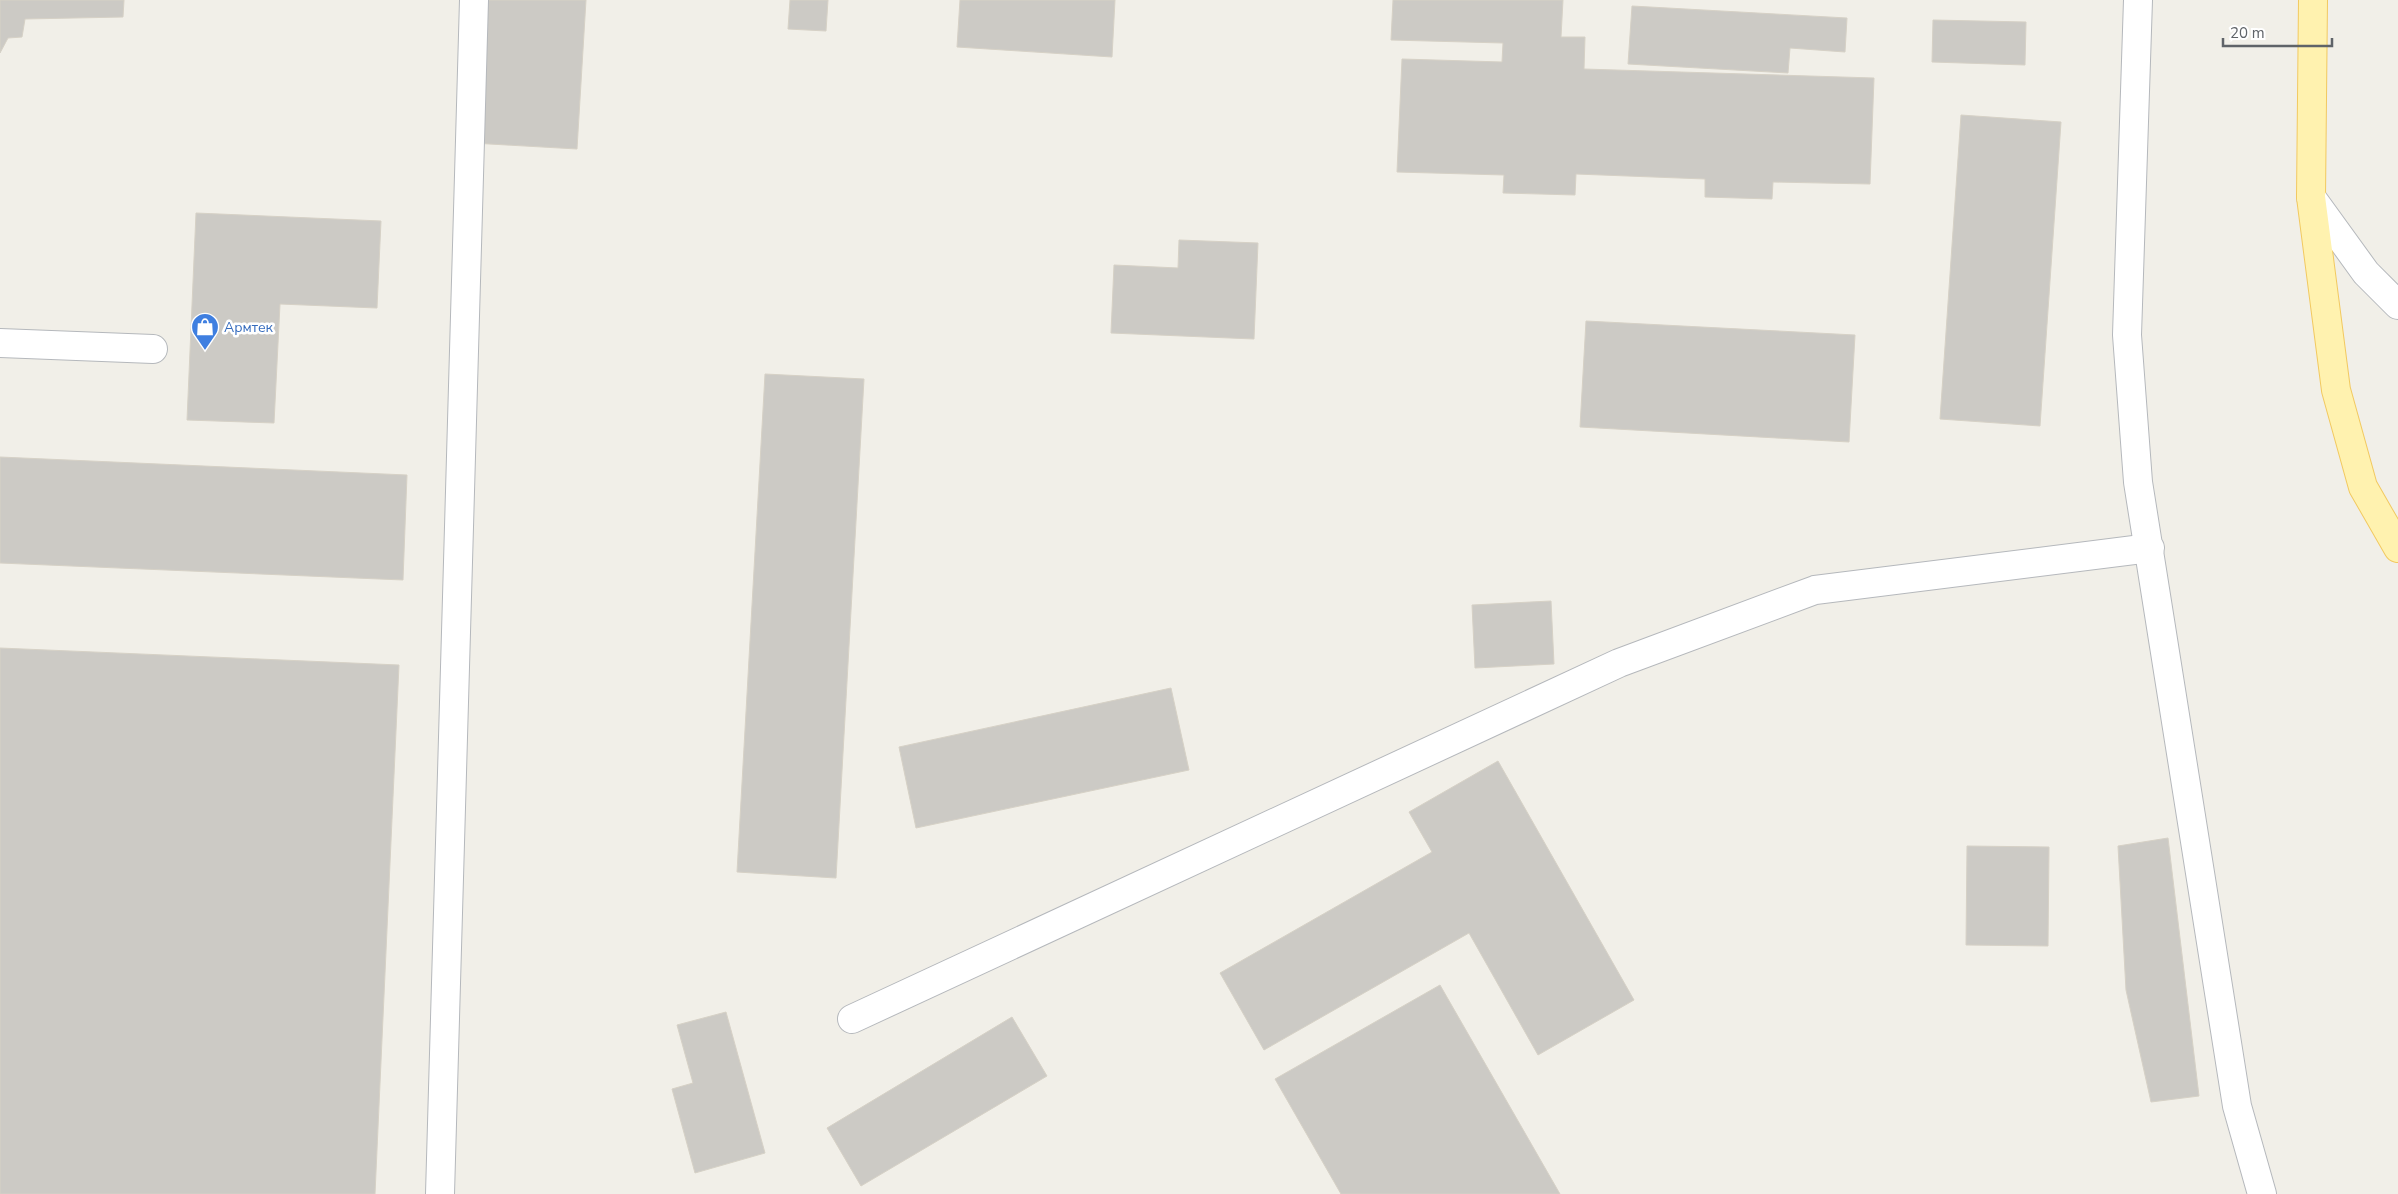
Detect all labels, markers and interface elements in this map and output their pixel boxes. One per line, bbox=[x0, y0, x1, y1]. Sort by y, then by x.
scale bar bbox=[2223, 15, 2332, 47]
text: 20 m bbox=[2230, 23, 2265, 43]
shop icon: Армтек bbox=[190, 312, 220, 351]
place label: Армтек bbox=[224, 318, 274, 337]

